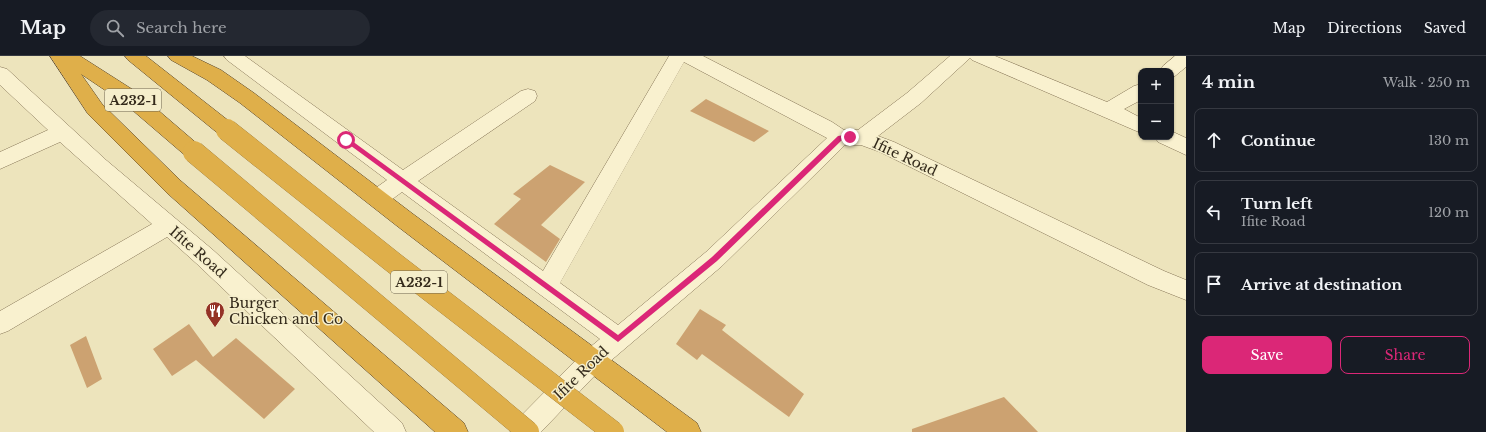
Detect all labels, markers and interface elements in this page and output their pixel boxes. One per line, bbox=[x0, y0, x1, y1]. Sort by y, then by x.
search box bbox=[90, 10, 370, 46]
text: Map bbox=[20, 16, 66, 39]
icon: search bbox=[104, 17, 126, 39]
text: Search here bbox=[136, 18, 227, 37]
text: Map bbox=[1273, 19, 1305, 37]
text: Directions bbox=[1327, 19, 1402, 37]
text: Saved bbox=[1424, 19, 1466, 37]
map controls bbox=[1138, 68, 1174, 140]
button: + bbox=[1138, 68, 1174, 104]
text: 4 min bbox=[1202, 72, 1255, 93]
text: Walk · 250 m bbox=[1383, 74, 1470, 91]
road number: A232-1 bbox=[105, 89, 161, 111]
button: − bbox=[1138, 104, 1174, 140]
route end bbox=[841, 128, 859, 146]
icon: ahead bbox=[1203, 129, 1225, 151]
route start bbox=[337, 131, 355, 149]
text: Continue bbox=[1241, 131, 1316, 150]
text: 130 m bbox=[1428, 132, 1469, 149]
street label: Ifite Road bbox=[870, 134, 941, 180]
text: Turn left bbox=[1241, 194, 1312, 213]
icon: left bbox=[1203, 201, 1225, 223]
text: 120 m bbox=[1428, 204, 1469, 221]
text: Ifite Road bbox=[1241, 213, 1306, 230]
street label: Ifite Road bbox=[166, 222, 231, 282]
road number: A232-1 bbox=[391, 271, 447, 293]
icon: arrive bbox=[1203, 273, 1225, 295]
text: Arrive at destination bbox=[1241, 275, 1402, 294]
place label: Burger Chicken and Co bbox=[229, 294, 343, 328]
restaurant icon: Burger Chicken and Co bbox=[204, 300, 226, 328]
button: Save bbox=[1202, 336, 1332, 374]
button: Share bbox=[1340, 336, 1470, 374]
street label: Ifite Road bbox=[550, 342, 613, 404]

